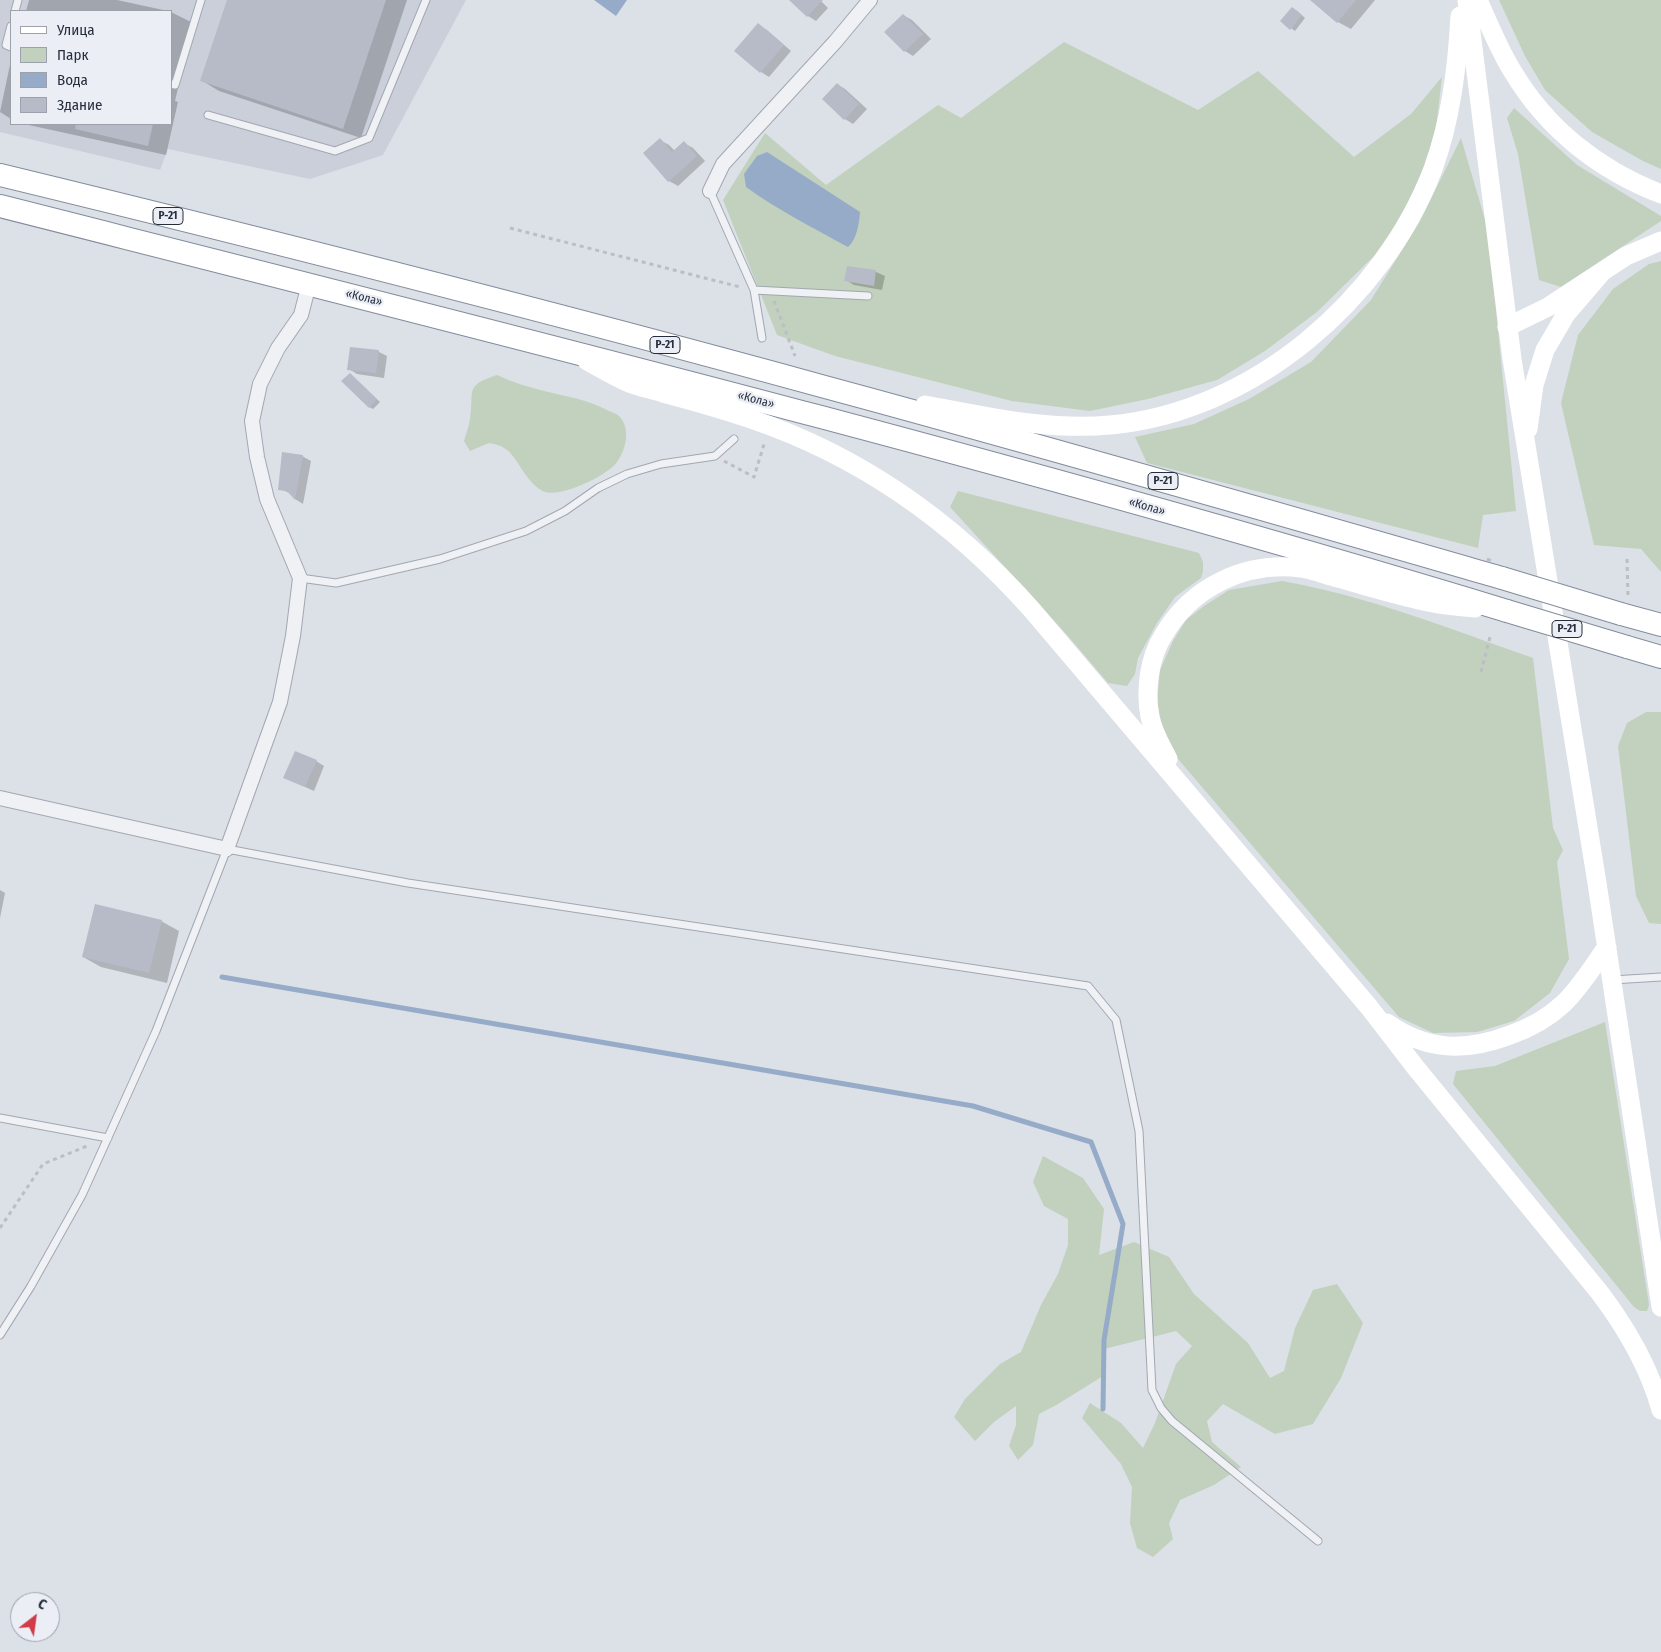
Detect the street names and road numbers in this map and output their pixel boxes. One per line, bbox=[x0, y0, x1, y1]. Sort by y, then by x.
road number: Р-21 bbox=[153, 208, 183, 225]
street label: «Кола» bbox=[344, 286, 384, 310]
road number: Р-21 bbox=[650, 336, 680, 354]
street label: «Кола» bbox=[736, 388, 776, 412]
road number: Р-21 bbox=[1148, 472, 1178, 490]
street label: «Кола» bbox=[1127, 495, 1167, 519]
road number: Р-21 bbox=[1552, 620, 1582, 638]

